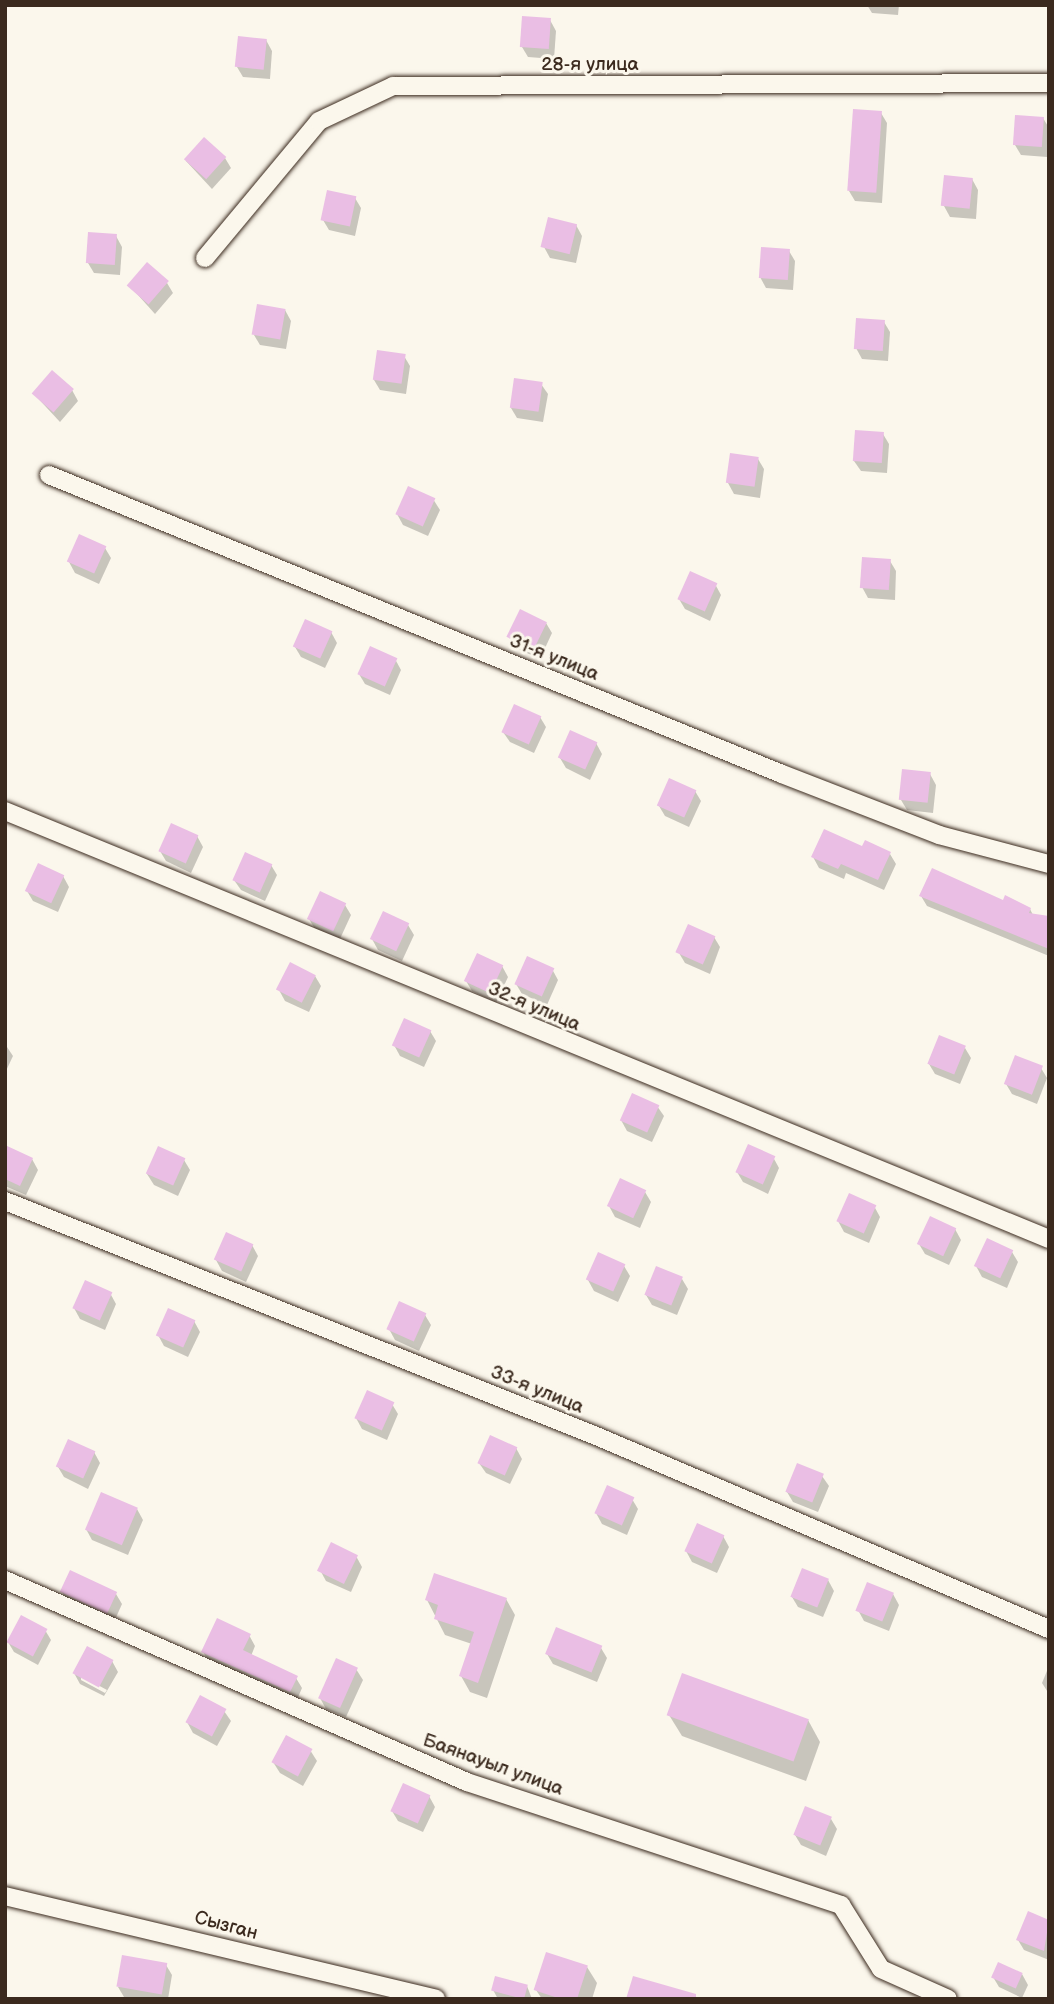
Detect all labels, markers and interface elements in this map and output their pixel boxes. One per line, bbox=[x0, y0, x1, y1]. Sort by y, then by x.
street label: 28-я улица bbox=[541, 54, 639, 76]
street label: 31-я улица bbox=[506, 630, 602, 686]
street label: 32-я улица bbox=[484, 977, 584, 1037]
street label: 33-я улица bbox=[487, 1361, 587, 1419]
street label: Баянауыл улица bbox=[420, 1729, 566, 1801]
street label: Сызган bbox=[192, 1907, 260, 1945]

